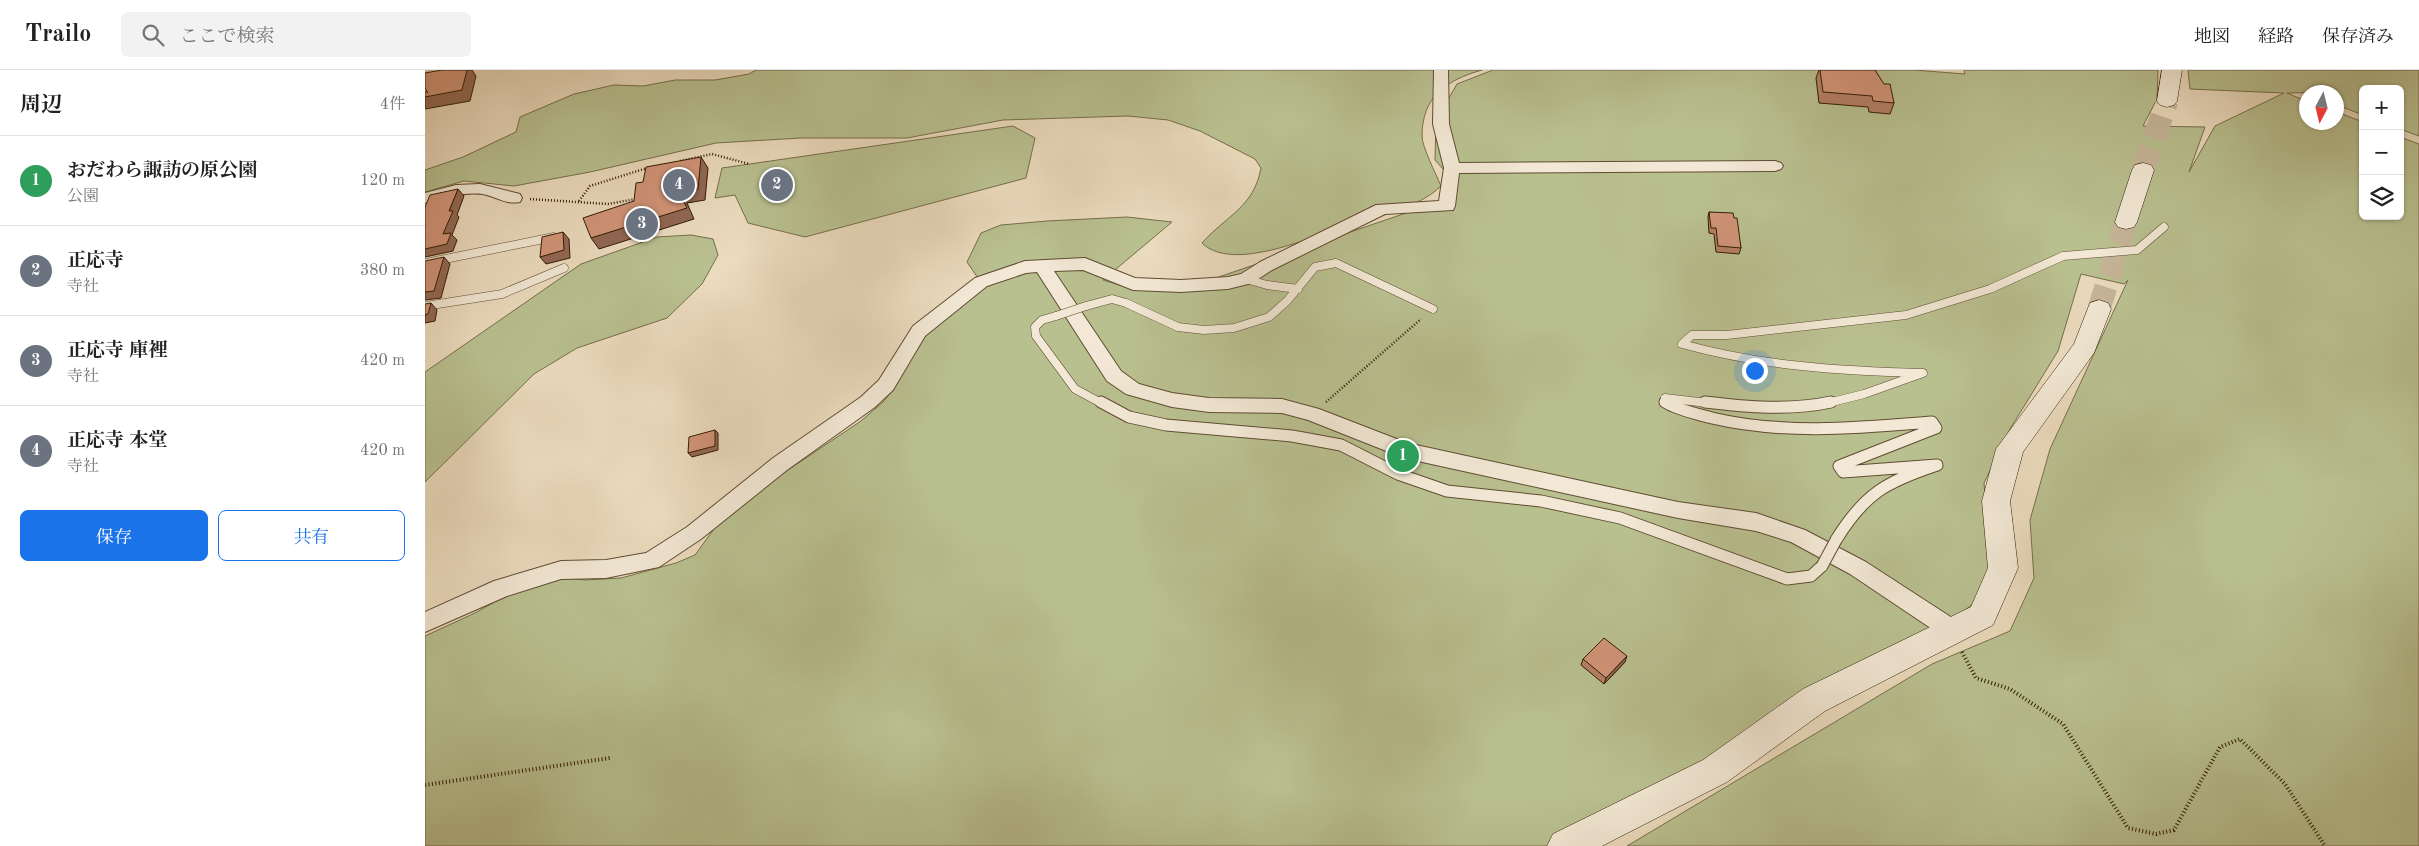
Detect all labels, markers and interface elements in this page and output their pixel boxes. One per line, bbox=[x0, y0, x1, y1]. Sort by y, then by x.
search box bbox=[121, 12, 471, 57]
icon: search bbox=[139, 21, 167, 49]
text: Trailo bbox=[25, 23, 91, 47]
text: ここで検索 bbox=[179, 28, 274, 47]
text: 地図 bbox=[2194, 28, 2230, 46]
text: 経路 bbox=[2258, 28, 2294, 46]
text: 保存済み bbox=[2322, 28, 2394, 46]
north arrow bbox=[2299, 85, 2344, 130]
map controls bbox=[2359, 85, 2404, 220]
button: + bbox=[2359, 85, 2404, 130]
text: 周辺 bbox=[20, 95, 62, 116]
text: 4件 bbox=[380, 97, 405, 113]
button: − bbox=[2359, 130, 2404, 175]
text: おだわら諏訪の原公園 bbox=[67, 162, 257, 181]
pin: 4 bbox=[663, 166, 695, 204]
pin: 2 bbox=[761, 166, 793, 204]
text: 1 bbox=[31, 173, 41, 189]
text: 120 m bbox=[360, 173, 405, 189]
button: layers bbox=[2359, 175, 2404, 220]
text: 公園 bbox=[67, 189, 99, 205]
pin: 3 bbox=[626, 205, 658, 243]
text: 正応寺 bbox=[67, 252, 124, 271]
text: 2 bbox=[31, 263, 41, 279]
text: 380 m bbox=[360, 263, 405, 279]
text: 寺社 bbox=[67, 279, 99, 295]
text: 正応寺 庫裡 bbox=[67, 342, 167, 361]
text: 3 bbox=[31, 353, 41, 369]
text: 420 m bbox=[360, 353, 405, 369]
your location bbox=[1742, 358, 1768, 384]
text: 寺社 bbox=[67, 369, 99, 385]
text: 正応寺 本堂 bbox=[67, 432, 167, 451]
pin: 1 bbox=[1387, 437, 1419, 475]
text: 4 bbox=[31, 443, 41, 459]
text: 420 m bbox=[360, 443, 405, 459]
text: 寺社 bbox=[67, 459, 99, 475]
button: 保存 bbox=[20, 510, 208, 561]
button: 共有 bbox=[218, 510, 405, 561]

